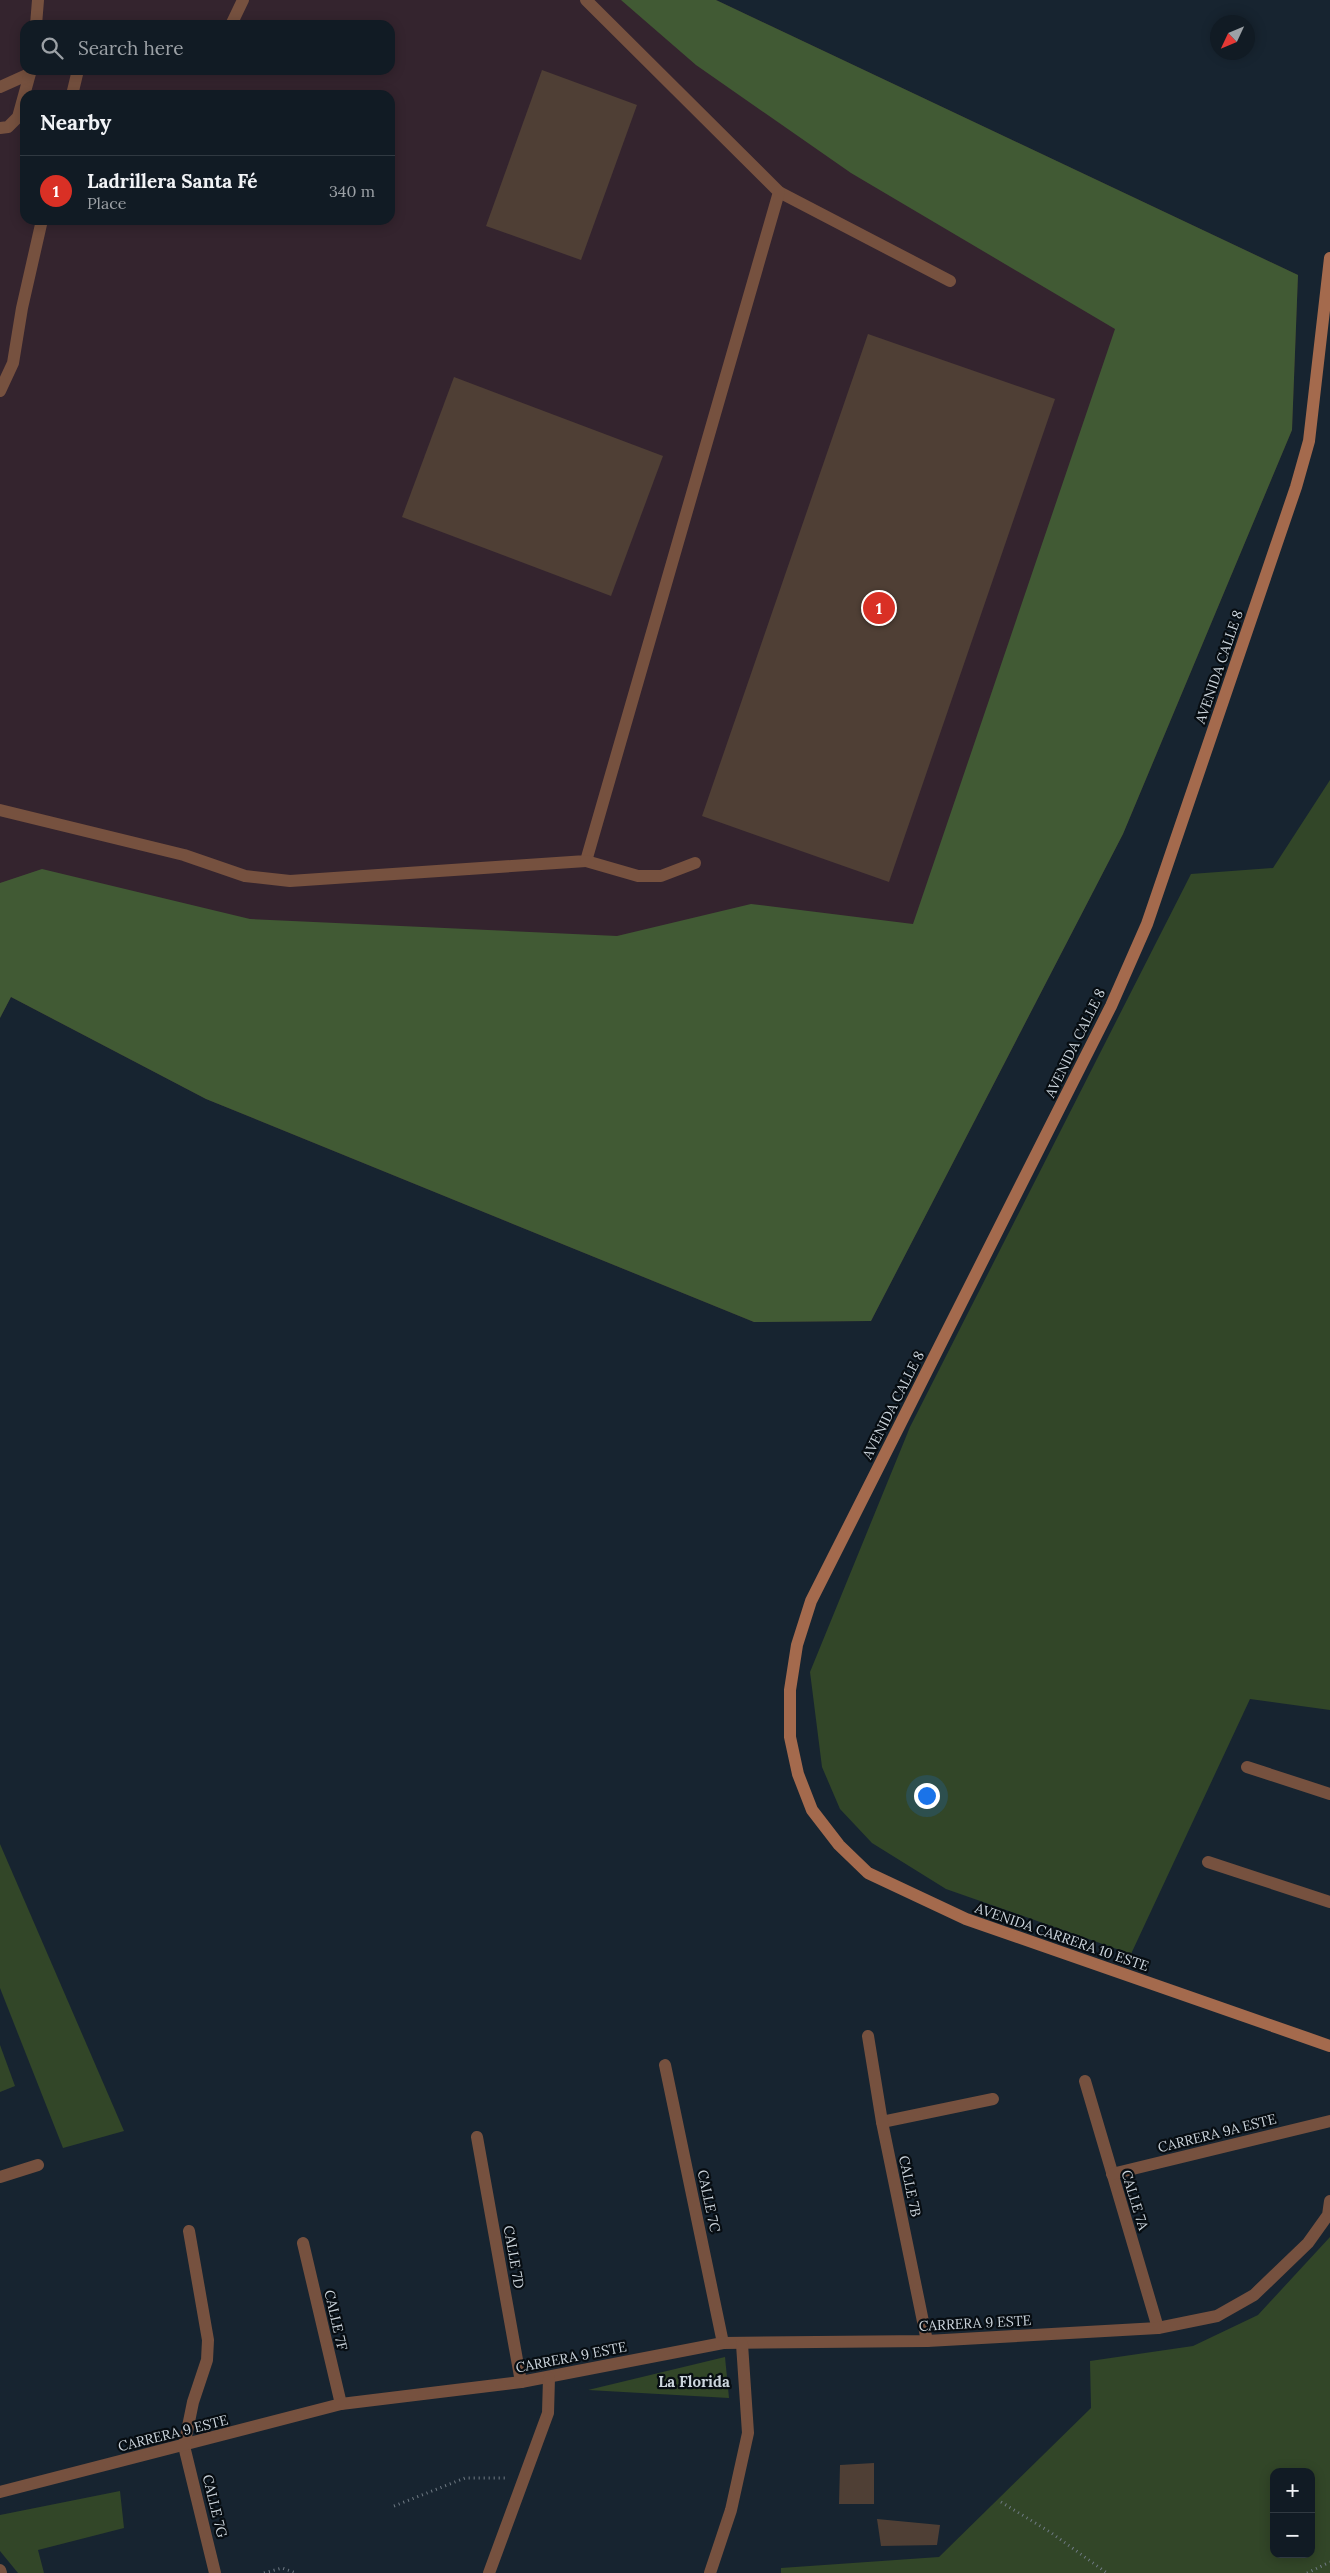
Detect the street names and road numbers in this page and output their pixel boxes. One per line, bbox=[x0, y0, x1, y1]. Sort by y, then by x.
street label: AVENIDA CALLE 8 bbox=[1191, 608, 1247, 727]
street label: AVENIDA CALLE 8 bbox=[1040, 985, 1109, 1101]
street label: AVENIDA CALLE 8 bbox=[858, 1348, 928, 1463]
street label: AVENIDA CARRERA 10 ESTE bbox=[972, 1898, 1151, 1975]
street label: CARRERA 9A ESTE bbox=[1156, 2110, 1278, 2156]
street label: CALLE 7B bbox=[895, 2154, 925, 2219]
street label: CALLE 7C bbox=[694, 2168, 724, 2234]
street label: CALLE 7A bbox=[1117, 2168, 1153, 2232]
street label: CALLE 7D bbox=[500, 2224, 528, 2290]
street label: CALLE 7F bbox=[320, 2288, 352, 2352]
street label: CARRERA 9 ESTE bbox=[918, 2311, 1032, 2335]
street label: CARRERA 9 ESTE bbox=[514, 2337, 628, 2377]
street label: CARRERA 9 ESTE bbox=[116, 2411, 230, 2455]
street label: CALLE 7G bbox=[199, 2473, 232, 2540]

